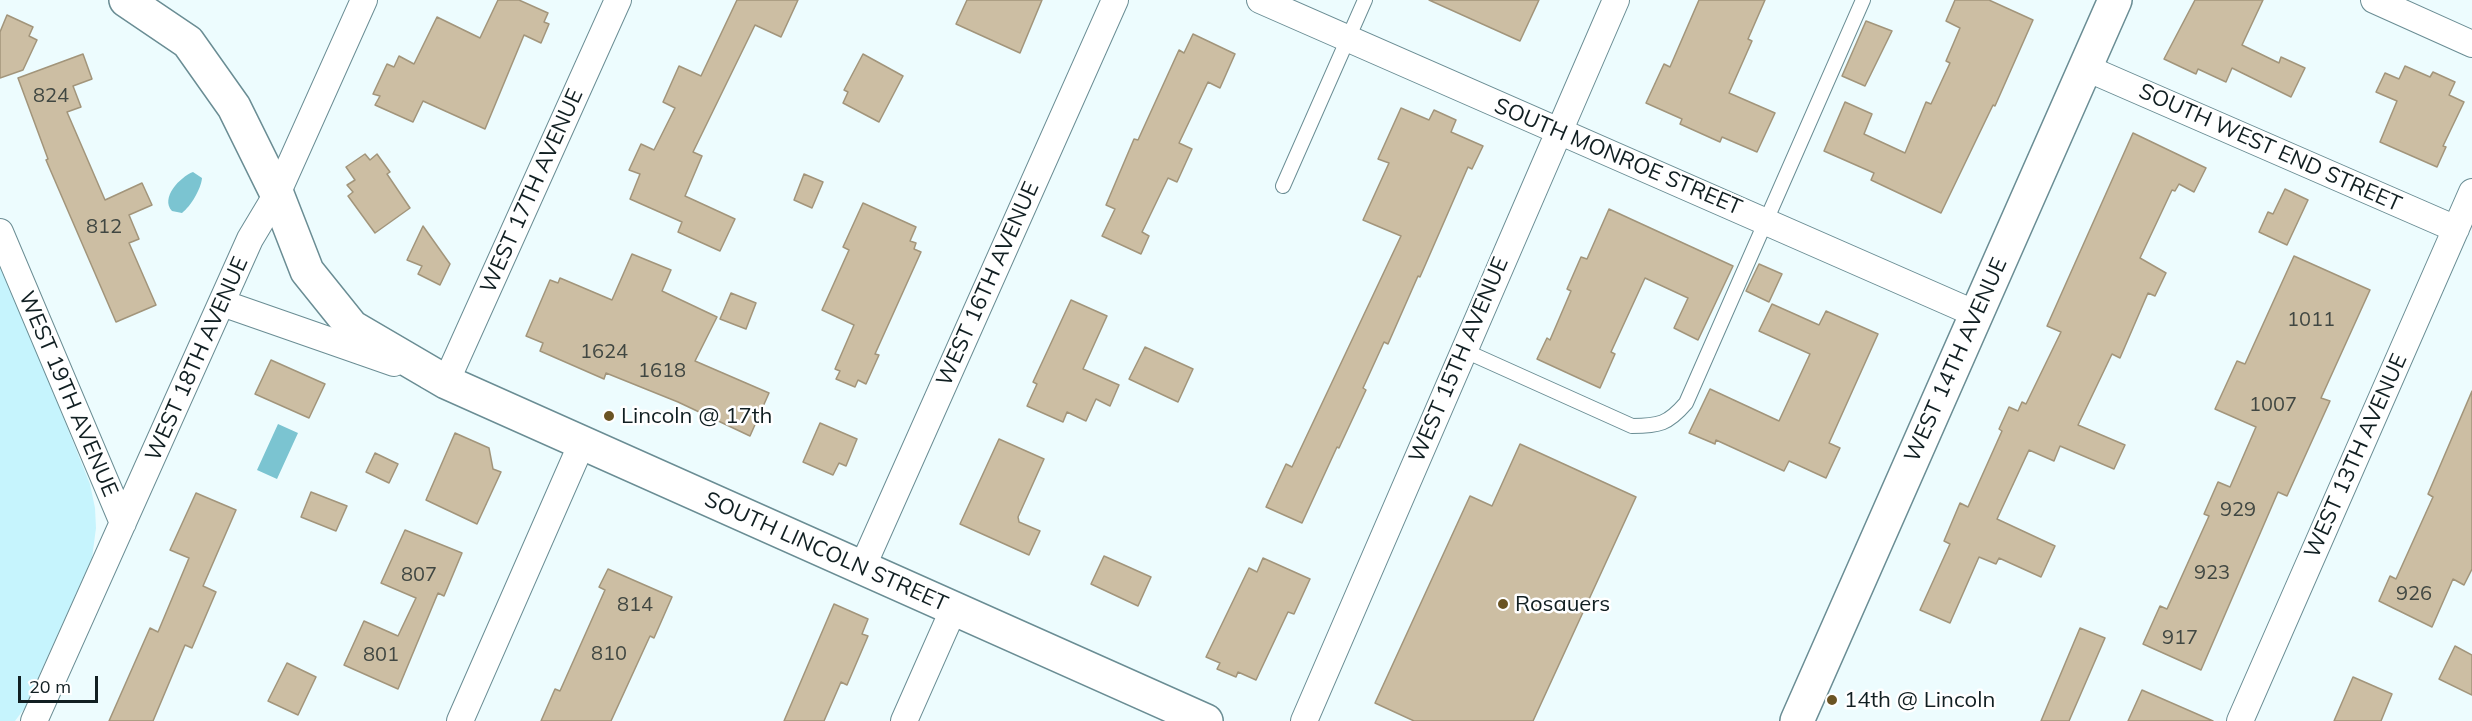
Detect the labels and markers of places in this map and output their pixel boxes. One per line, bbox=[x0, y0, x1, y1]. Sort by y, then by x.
place label: Lincoln @ 17th bbox=[621, 403, 772, 429]
marker: Lincoln @ 17th bbox=[602, 409, 616, 423]
place label: Rosauers bbox=[1515, 591, 1610, 617]
marker: Rosauers bbox=[1496, 597, 1510, 611]
place label: 14th @ Lincoln bbox=[1844, 687, 1995, 713]
marker: 14th @ Lincoln bbox=[1825, 693, 1839, 707]

